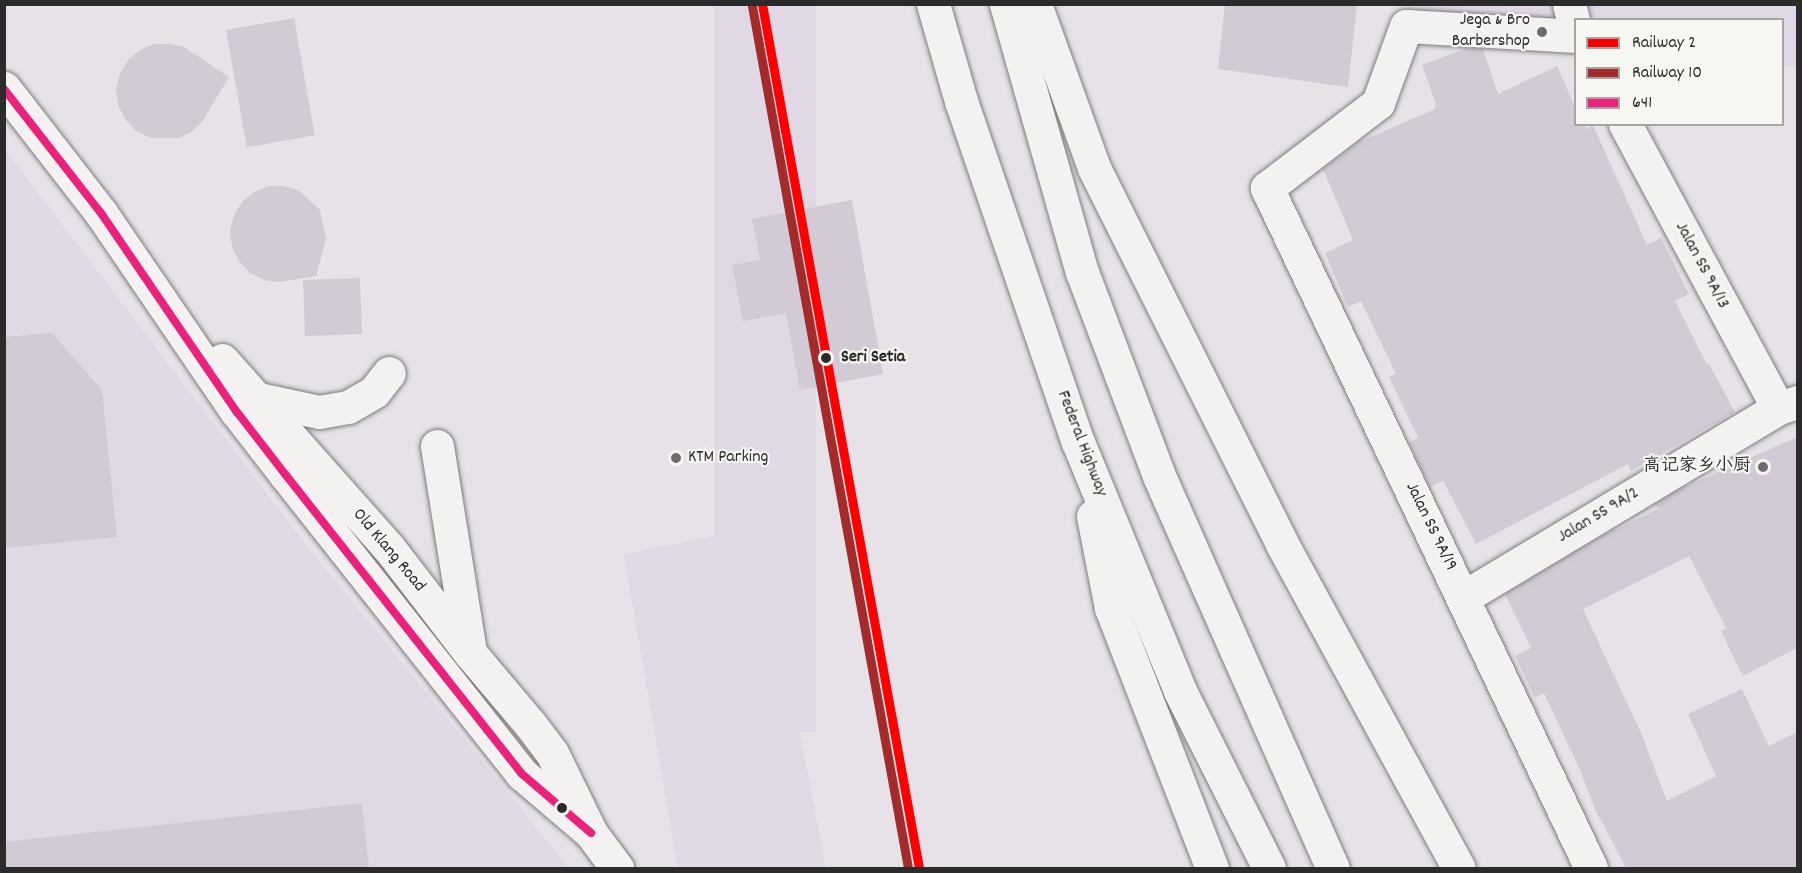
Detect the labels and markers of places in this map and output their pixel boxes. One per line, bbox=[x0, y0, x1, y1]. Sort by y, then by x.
place label: Jega & Bro Barbershop bbox=[1452, 11, 1530, 54]
marker: Jega & Bro Barbershop bbox=[1535, 25, 1549, 39]
place label: Seri Setia bbox=[841, 347, 905, 369]
marker: Seri Setia bbox=[816, 348, 836, 368]
place label: KTM Parking bbox=[688, 447, 768, 469]
marker: KTM Parking bbox=[669, 451, 683, 465]
place label: 高记家乡小厨 bbox=[1643, 456, 1751, 478]
marker: 高记家乡小厨 bbox=[1756, 460, 1770, 474]
unlabelled marker bbox=[556, 802, 568, 814]

